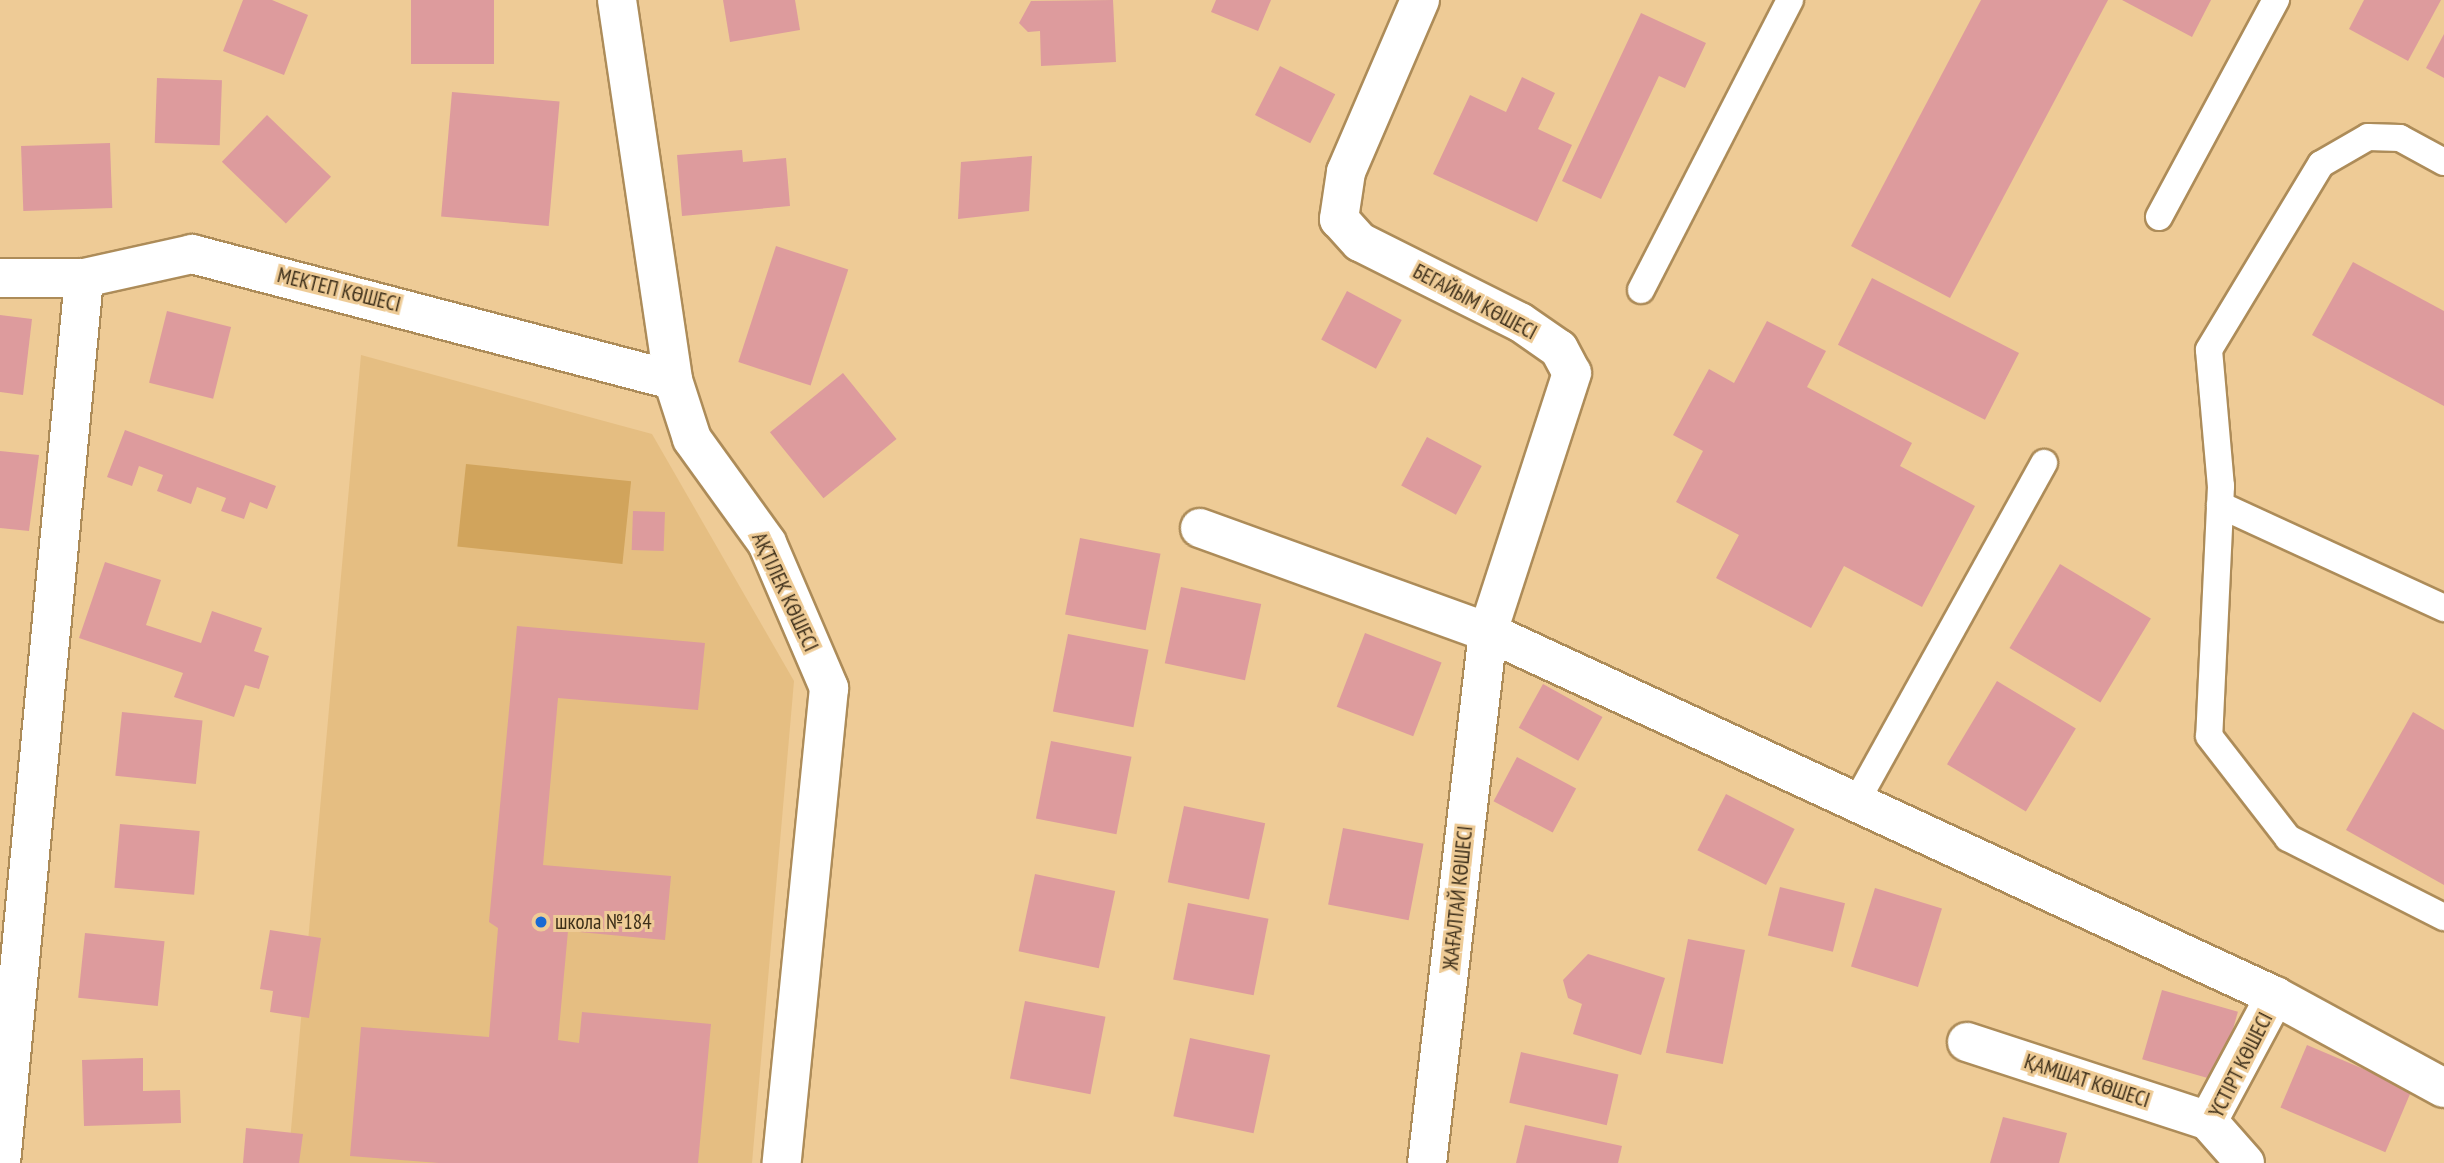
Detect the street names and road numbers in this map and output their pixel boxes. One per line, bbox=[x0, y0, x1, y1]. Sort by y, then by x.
street label: БЕГАЙЫМ КӨШЕСІ bbox=[1409, 259, 1541, 345]
street label: МЕКТЕП КӨШЕСІ bbox=[275, 263, 403, 317]
street label: АҚТІЛЕК КӨШЕСІ bbox=[746, 529, 824, 655]
street label: ЖАҒАЛТАЙ КӨШЕСІ bbox=[1438, 825, 1478, 971]
street label: ҮСТІРТ КӨШЕСІ bbox=[2204, 1008, 2278, 1122]
street label: ҚАМШАТ КӨШЕСІ bbox=[2021, 1049, 2153, 1113]

